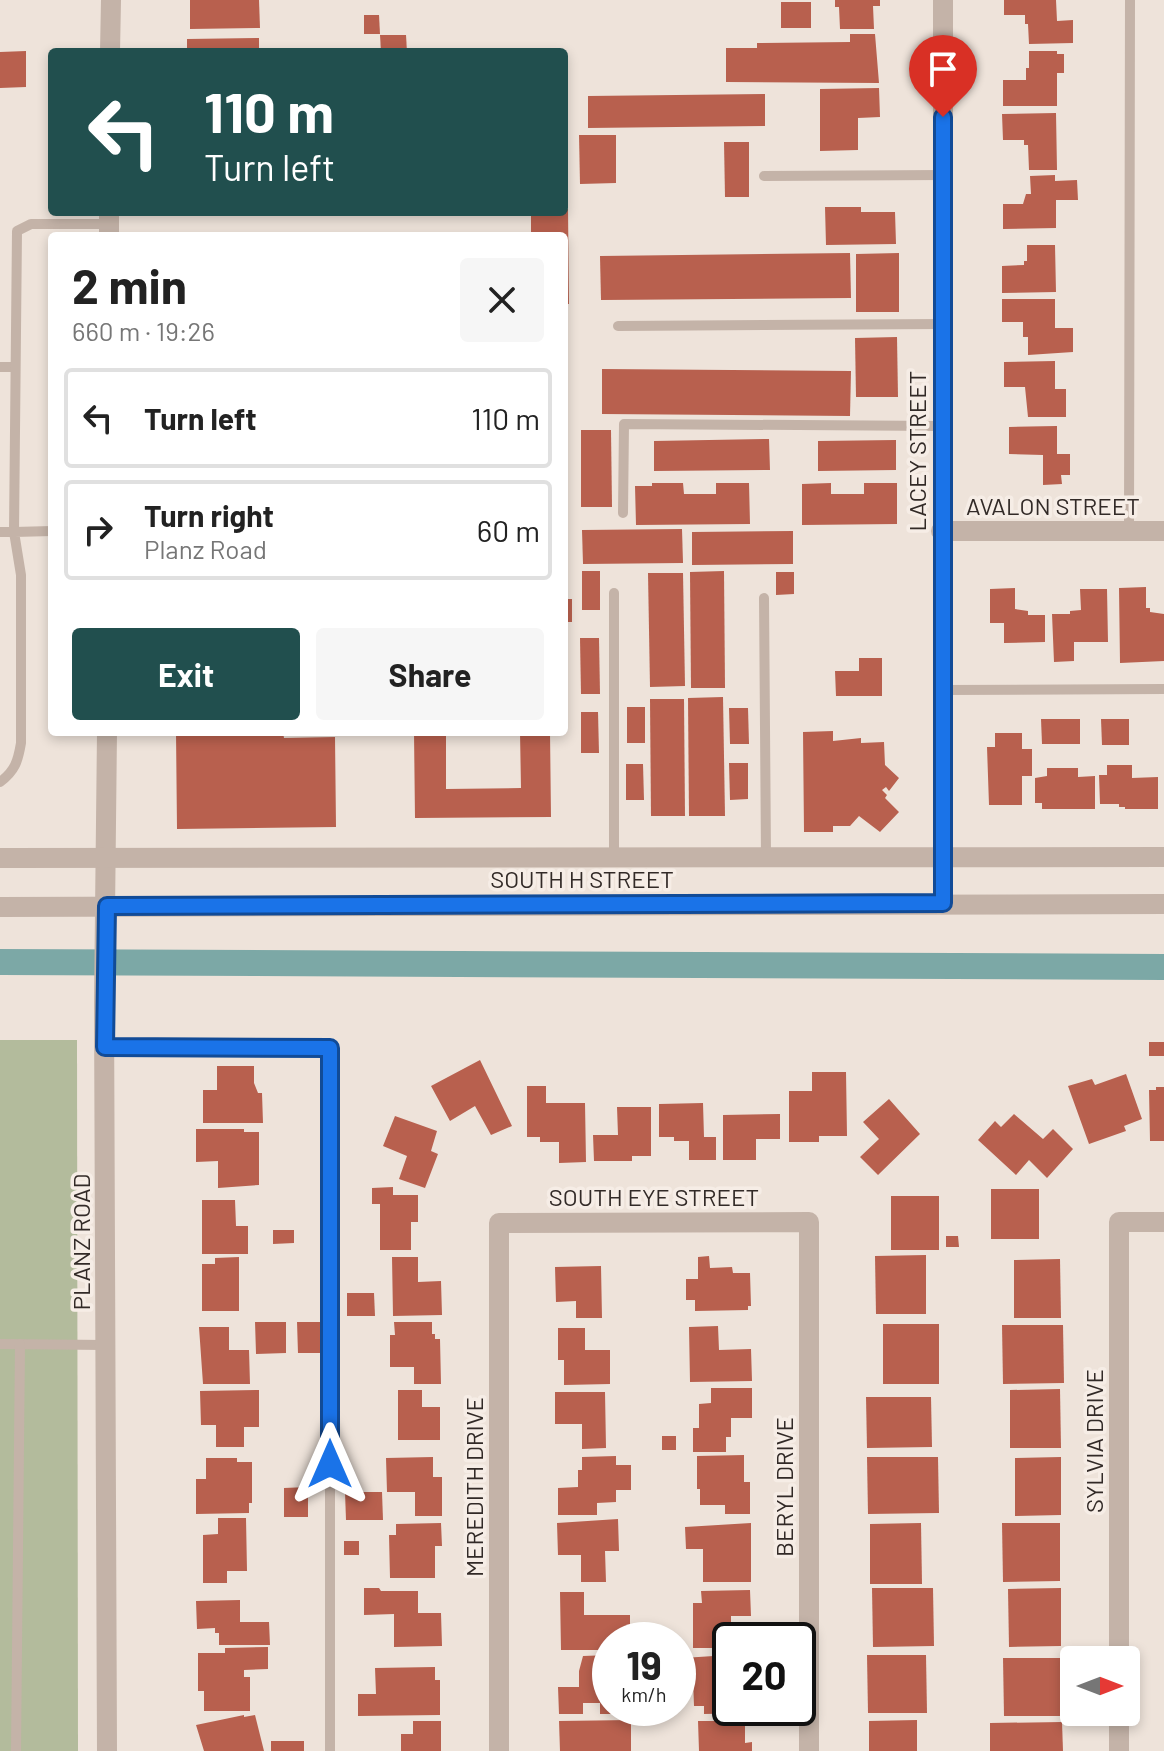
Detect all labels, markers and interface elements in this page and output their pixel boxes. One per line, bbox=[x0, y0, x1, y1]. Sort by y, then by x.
pin bbox=[909, 35, 977, 117]
icon: arrive bbox=[921, 47, 965, 91]
text: 110 m bbox=[204, 77, 334, 144]
icon: left bbox=[72, 80, 176, 184]
text: Turn left bbox=[204, 145, 335, 188]
text: 2 min bbox=[72, 256, 187, 314]
button: close bbox=[460, 258, 544, 342]
text: 660 m · 19:26 bbox=[72, 315, 215, 346]
street label: LACEY STREET bbox=[902, 371, 931, 531]
icon: left bbox=[76, 396, 120, 440]
text: Turn left bbox=[144, 400, 257, 436]
text: 110 m bbox=[471, 400, 540, 436]
street label: AVALON STREET bbox=[966, 491, 1140, 520]
text: Turn right bbox=[144, 497, 274, 533]
icon: right bbox=[76, 508, 120, 552]
text: 60 m bbox=[477, 512, 540, 548]
text: Planz Road bbox=[144, 533, 267, 564]
button: Exit bbox=[72, 628, 300, 720]
button: Share bbox=[316, 628, 544, 720]
street label: SOUTH H STREET bbox=[490, 864, 674, 893]
street label: PLANZ ROAD bbox=[66, 1174, 95, 1310]
street label: SOUTH EYE STREET bbox=[549, 1182, 759, 1211]
street label: SYLVIA DRIVE bbox=[1079, 1369, 1108, 1513]
street label: MEREDITH DRIVE bbox=[459, 1397, 488, 1577]
street label: BERYL DRIVE bbox=[769, 1417, 798, 1557]
position arrow bbox=[288, 1422, 372, 1506]
speed limit sign: 20 bbox=[712, 1622, 816, 1726]
text: 19 bbox=[626, 1640, 662, 1688]
north arrow bbox=[1060, 1646, 1140, 1726]
map controls bbox=[1060, 1646, 1140, 1726]
text: km/h bbox=[621, 1682, 667, 1706]

